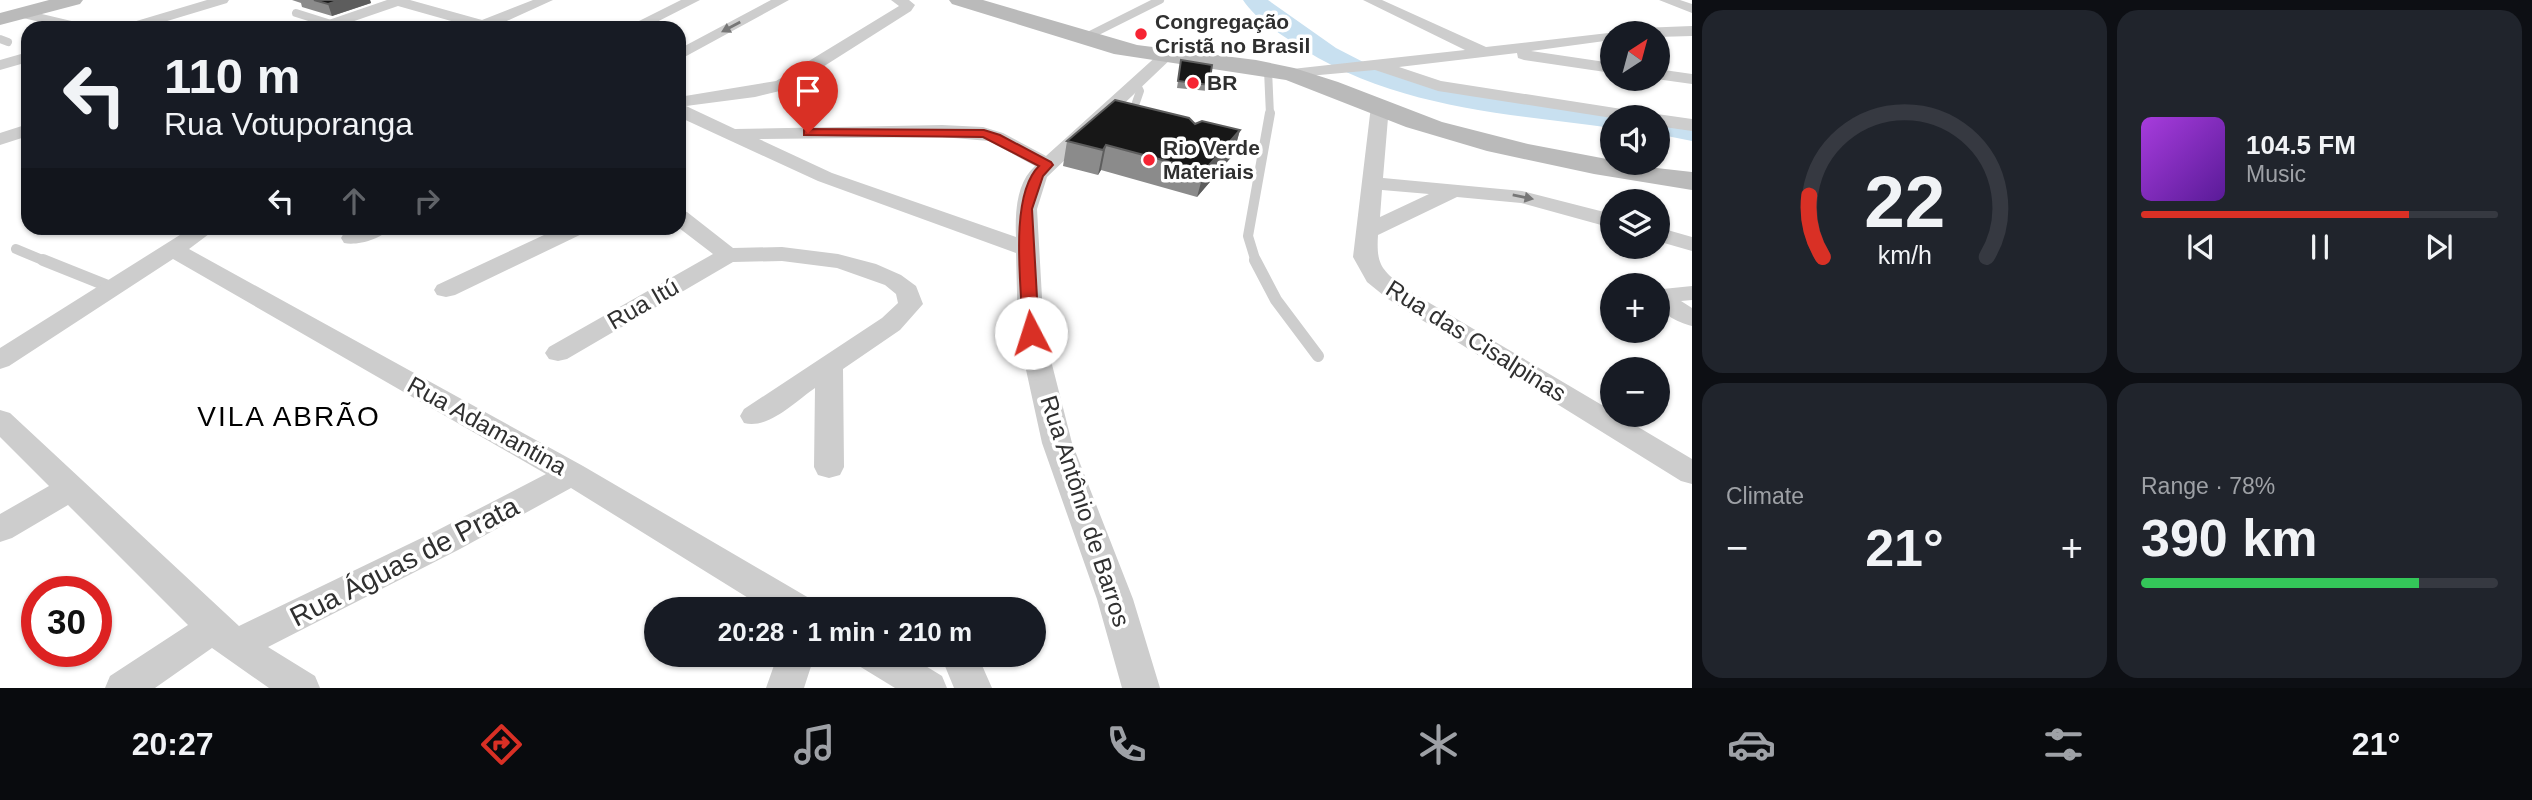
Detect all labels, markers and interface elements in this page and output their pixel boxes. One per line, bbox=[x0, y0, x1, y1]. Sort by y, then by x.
place label: Congregação Cristã no Brasil bbox=[1155, 10, 1310, 57]
one-way arrow bbox=[720, 21, 740, 33]
north arrow bbox=[1600, 21, 1670, 91]
map controls bbox=[1600, 21, 1670, 427]
marker: Congregação Cristã no Brasil bbox=[1133, 26, 1149, 42]
icon: left bbox=[49, 49, 140, 140]
text: 110 m bbox=[164, 49, 300, 103]
pin bbox=[778, 61, 838, 133]
place label: BR bbox=[1207, 71, 1237, 94]
icon: arrive bbox=[789, 72, 827, 110]
marker: BR bbox=[1185, 75, 1201, 91]
button: sound bbox=[1600, 105, 1670, 175]
text: Rua Votuporanga bbox=[164, 106, 413, 142]
text: 104.5 FM bbox=[2246, 130, 2356, 160]
place label: Rio Verde Materiais bbox=[1163, 136, 1260, 183]
marker: Rio Verde Materiais bbox=[1141, 152, 1157, 168]
text: Music bbox=[2246, 161, 2306, 187]
text: 22 bbox=[1864, 162, 1945, 243]
icon: left bbox=[262, 182, 300, 220]
icon: ahead bbox=[335, 182, 373, 220]
icon: right bbox=[408, 182, 446, 220]
button: layers bbox=[1600, 189, 1670, 259]
one-way arrow bbox=[1512, 192, 1534, 203]
icon: previous bbox=[2182, 228, 2220, 266]
icon: pause bbox=[2301, 228, 2339, 266]
icon: next bbox=[2420, 228, 2458, 266]
text: km/h bbox=[1877, 241, 1932, 269]
street label: Rua Itú bbox=[602, 273, 683, 335]
button: + bbox=[1600, 273, 1670, 343]
street label: Rua das Cisalpinas bbox=[1381, 274, 1571, 407]
position arrow bbox=[994, 296, 1068, 370]
button: − bbox=[1600, 357, 1670, 427]
street label: Rua Adamantina bbox=[403, 371, 572, 481]
street label: Rua Antônio de Barros bbox=[1035, 392, 1136, 630]
district label: VILA ABRÃO bbox=[197, 401, 381, 432]
text: Range · 78% bbox=[2141, 473, 2275, 499]
text: Climate bbox=[1726, 483, 1804, 509]
street label: Rua Águas de Prata bbox=[285, 490, 524, 632]
text: 390 km bbox=[2141, 509, 2317, 567]
text: 21° bbox=[1865, 519, 1944, 577]
text: − bbox=[1726, 527, 1748, 569]
text: + bbox=[2061, 527, 2083, 569]
speed limit sign: 30 bbox=[21, 576, 112, 667]
text: 20:28 · 1 min · 210 m bbox=[718, 617, 972, 647]
icon: directions bbox=[477, 720, 526, 769]
icon: music bbox=[790, 720, 839, 769]
icon: phone bbox=[1102, 720, 1151, 769]
icon: climate bbox=[1414, 720, 1463, 769]
icon: car bbox=[1727, 720, 1776, 769]
icon: filters bbox=[2039, 720, 2088, 769]
text: 20:27 bbox=[132, 726, 214, 762]
text: 21° bbox=[2352, 726, 2400, 762]

